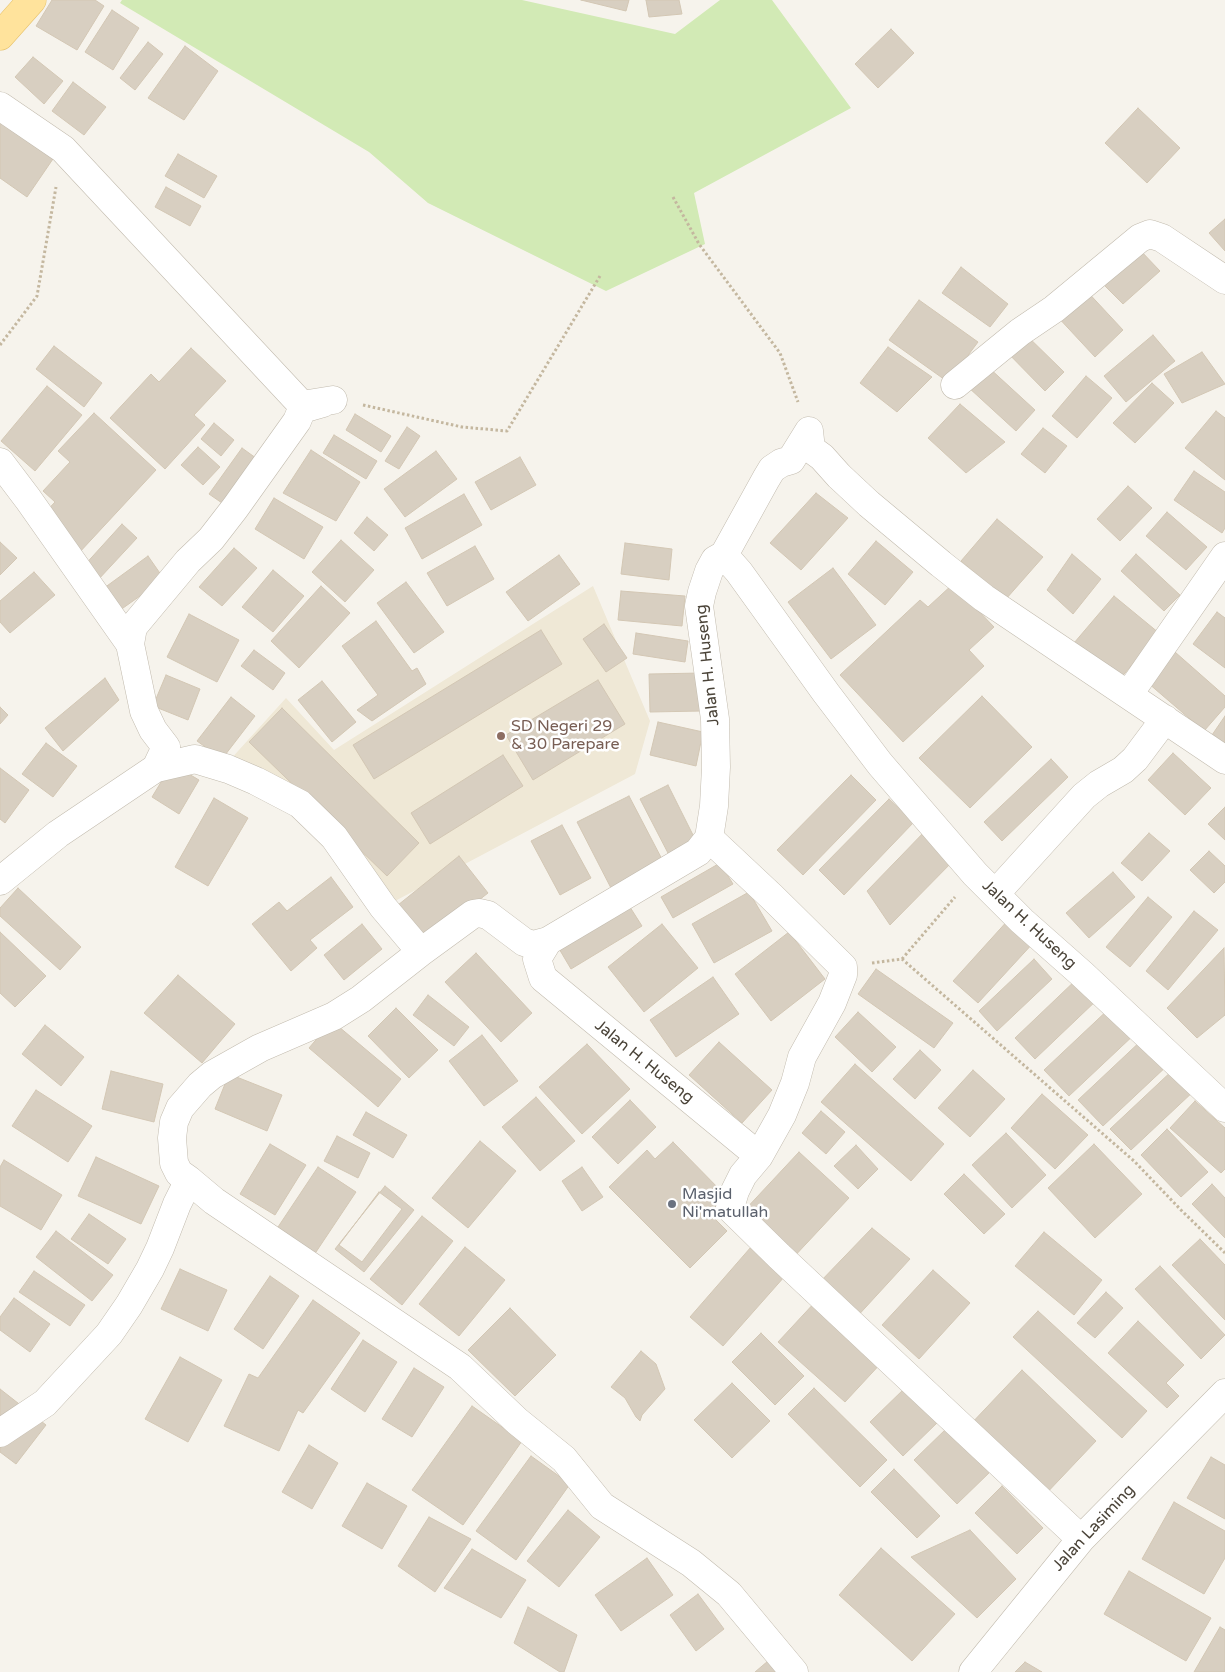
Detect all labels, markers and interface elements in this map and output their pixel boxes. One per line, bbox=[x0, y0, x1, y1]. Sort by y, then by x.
street label: Jalan H. Huseng bbox=[692, 603, 724, 727]
place label: SD Negeri 29 & 30 Parepare bbox=[511, 717, 619, 755]
marker: SD Negeri 29 & 30 Parepare bbox=[495, 730, 507, 742]
street label: Jalan H. Huseng bbox=[978, 876, 1080, 974]
street label: Jalan H. Huseng bbox=[591, 1016, 697, 1108]
place label: Masjid Ni'matullah bbox=[682, 1185, 768, 1223]
marker: Masjid Ni'matullah bbox=[666, 1198, 678, 1210]
street label: Jalan Lasiming bbox=[1049, 1481, 1139, 1575]

